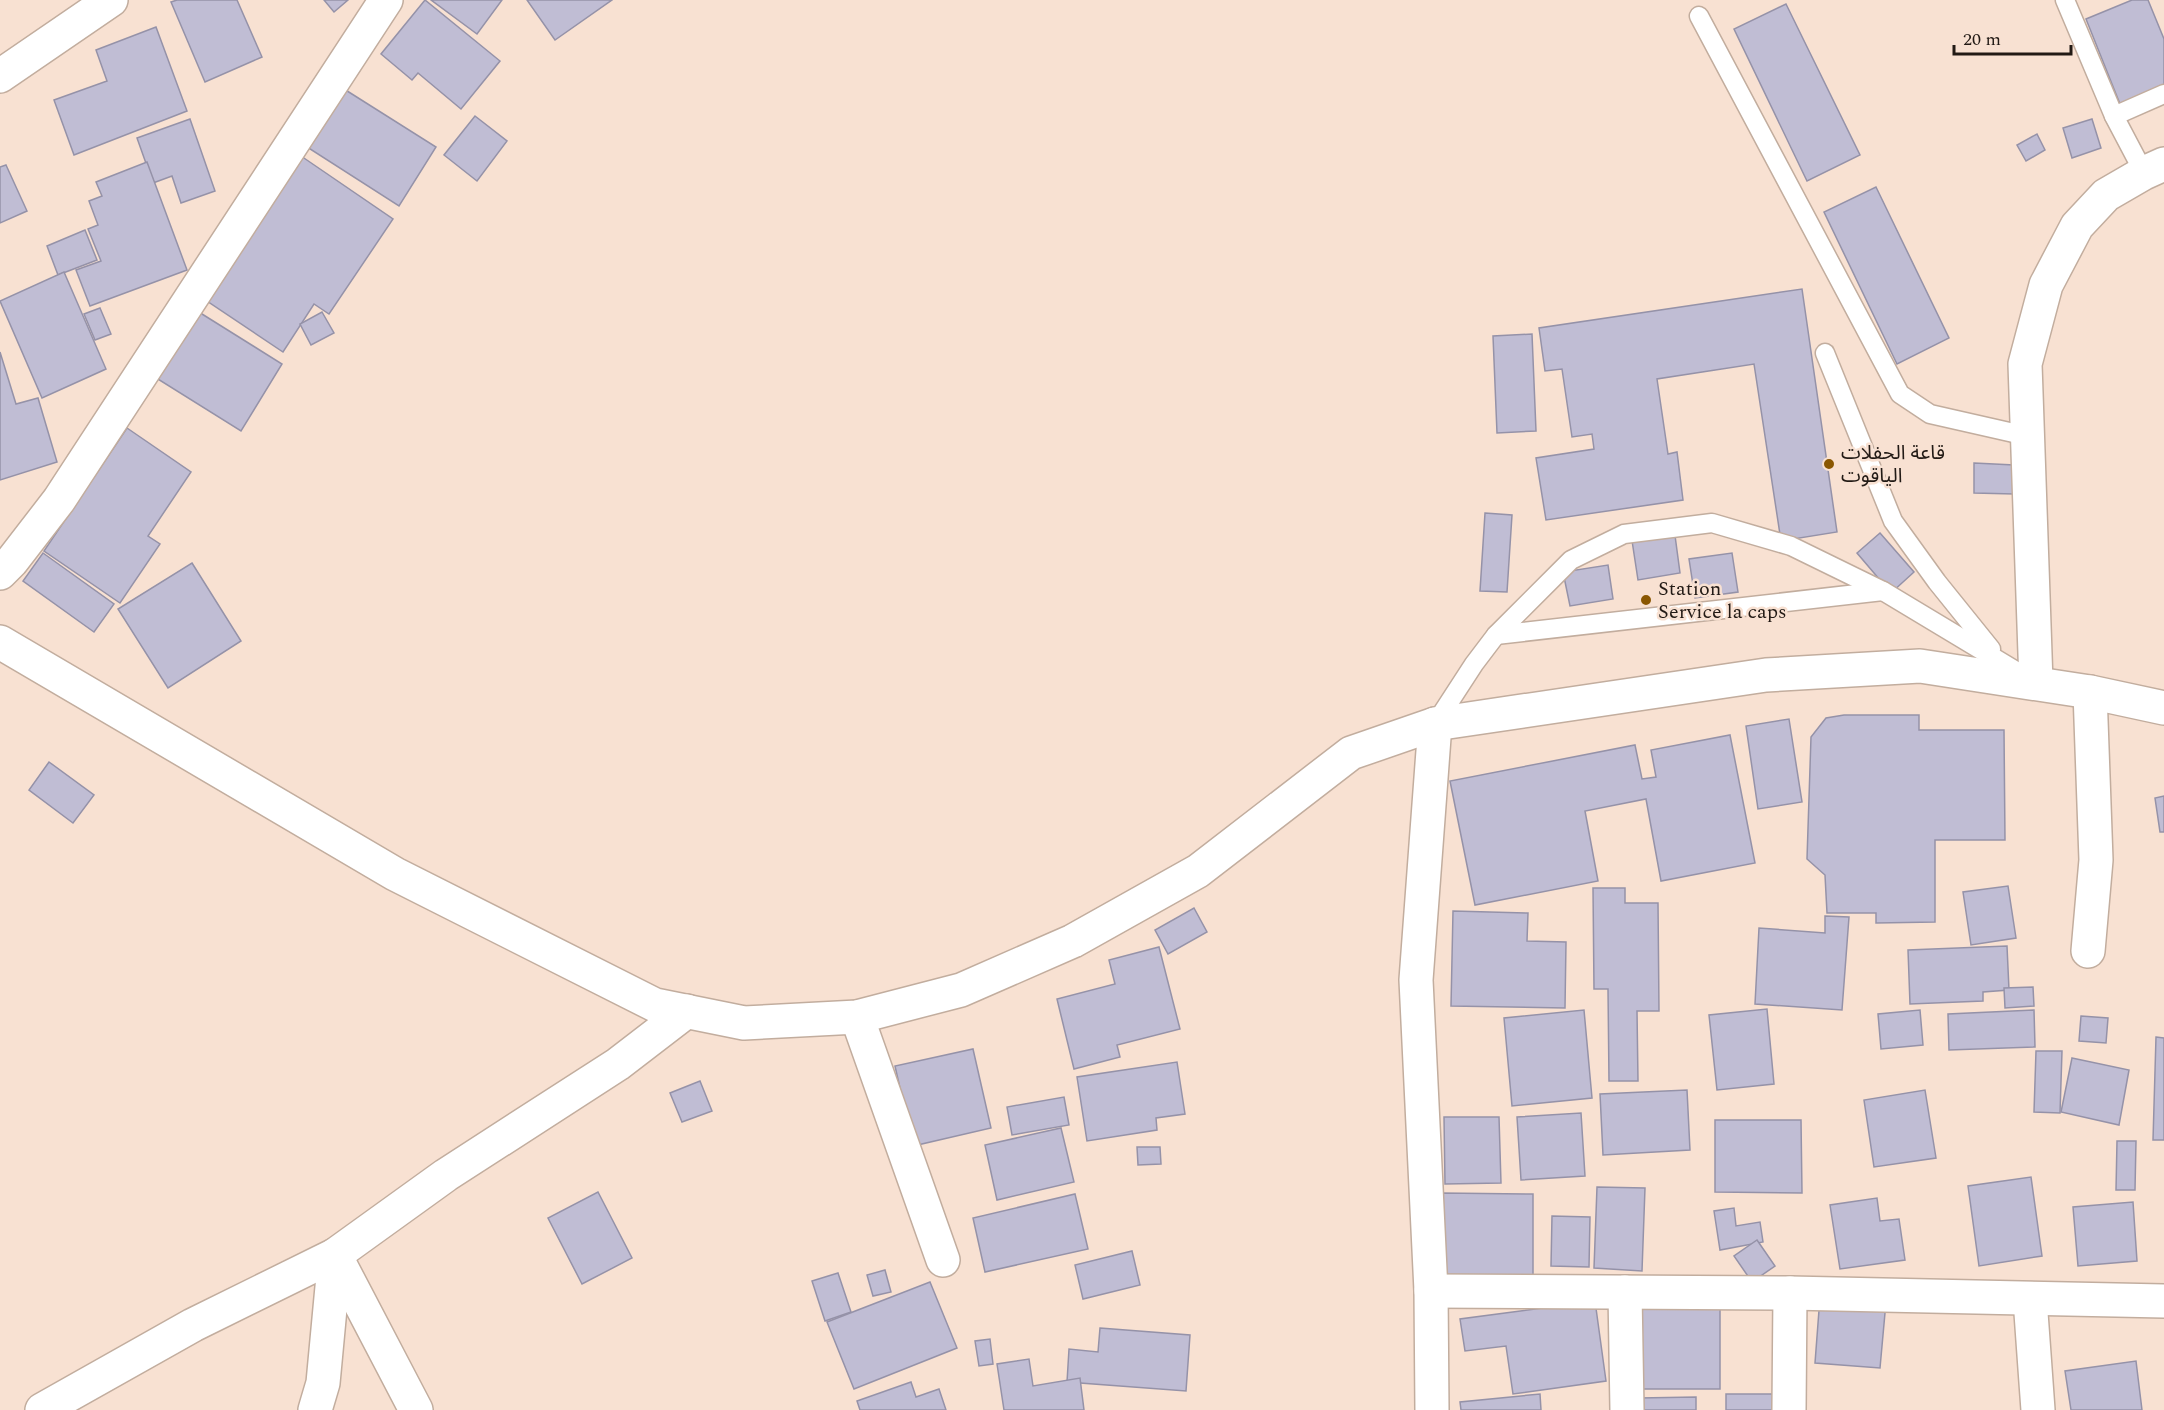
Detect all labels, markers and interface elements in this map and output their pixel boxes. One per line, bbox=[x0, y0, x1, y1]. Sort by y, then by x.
scale bar bbox=[1954, 18, 2071, 56]
text: 20 m bbox=[1963, 26, 2001, 53]
place label: قاعة الحفلات الياقوت bbox=[1841, 438, 1945, 491]
marker: قاعة الحفلات الياقوت bbox=[1822, 457, 1836, 471]
place label: Station Service la caps bbox=[1658, 574, 1787, 627]
marker: Station Service la caps bbox=[1639, 593, 1653, 607]

